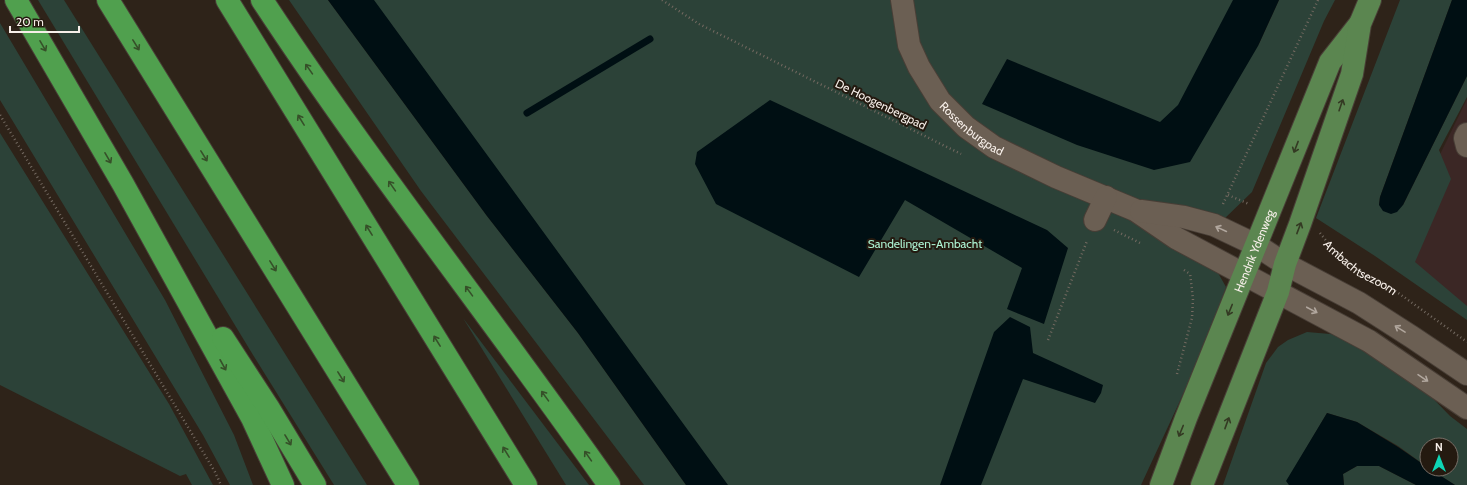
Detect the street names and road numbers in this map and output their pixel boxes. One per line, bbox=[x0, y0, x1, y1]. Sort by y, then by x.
street label: De Hoogenbergpad bbox=[833, 75, 929, 133]
street label: Rossenburgpad bbox=[937, 98, 1007, 158]
street label: Hendrik Ydenweg bbox=[1230, 206, 1278, 294]
street label: Ambachtsezoom bbox=[1321, 237, 1401, 298]

